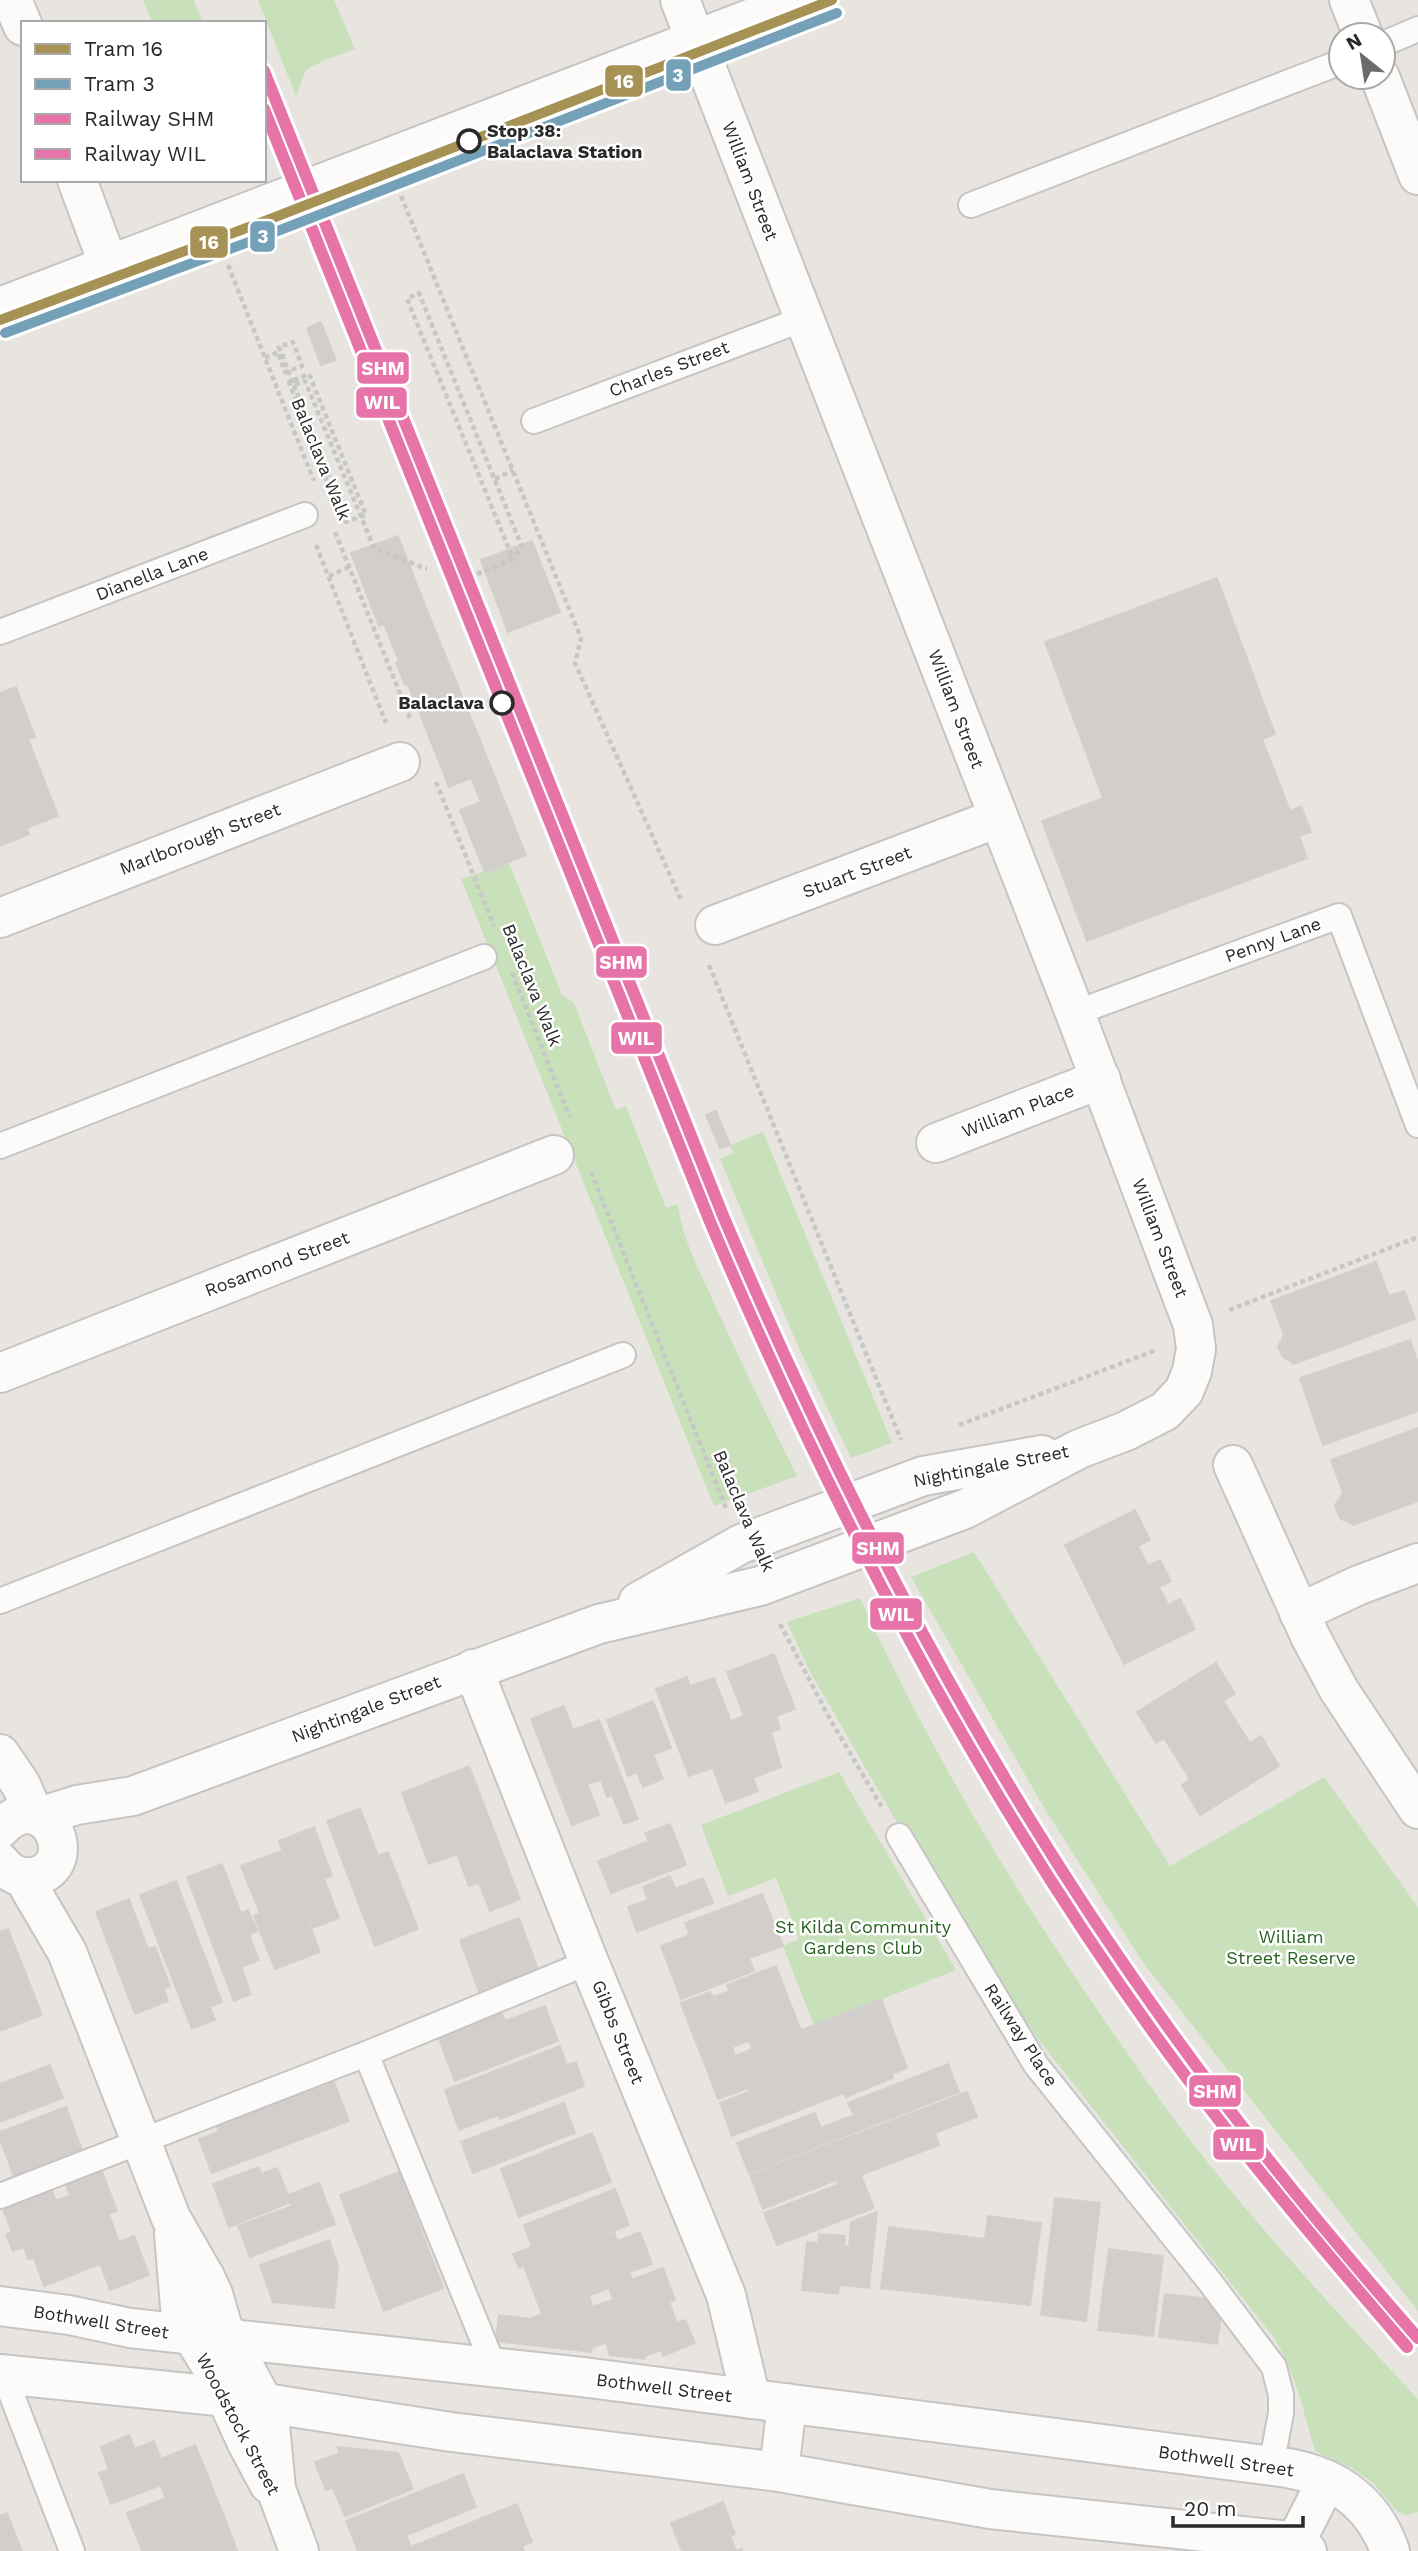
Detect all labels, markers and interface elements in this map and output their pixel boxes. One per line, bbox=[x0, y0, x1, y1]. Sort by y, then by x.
legend bbox=[21, 21, 266, 182]
north arrow bbox=[1327, 21, 1397, 91]
text: N bbox=[1342, 28, 1366, 55]
text: Tram 16 bbox=[84, 36, 163, 61]
line badge: 3 bbox=[665, 58, 692, 92]
line badge: 16 bbox=[604, 64, 644, 98]
text: 3 bbox=[672, 64, 684, 87]
text: 16 bbox=[614, 70, 634, 93]
text: Tram 3 bbox=[84, 71, 155, 96]
text: Railway SHM bbox=[84, 106, 214, 131]
street label: William Street bbox=[718, 118, 783, 244]
place label: Stop 38: Balaclava Station bbox=[487, 120, 642, 162]
marker: Stop 38: Balaclava Station bbox=[457, 129, 481, 153]
text: Railway WIL bbox=[84, 141, 206, 166]
line badge: 3 bbox=[249, 220, 276, 253]
line badge: 16 bbox=[189, 225, 229, 259]
text: 3 bbox=[257, 225, 269, 248]
text: 16 bbox=[199, 231, 219, 254]
street label: Charles Street bbox=[606, 336, 732, 401]
line badge: SHM bbox=[356, 351, 410, 385]
text: SHM bbox=[361, 357, 405, 380]
line badge: WIL bbox=[355, 386, 408, 419]
text: WIL bbox=[364, 391, 400, 414]
street label: Balaclava Walk bbox=[287, 395, 356, 523]
street label: Dianella Lane bbox=[93, 542, 211, 605]
street label: William Street bbox=[924, 646, 989, 772]
marker: Balaclava bbox=[490, 691, 514, 715]
place label: Balaclava bbox=[398, 692, 485, 713]
street label: Marlborough Street bbox=[117, 798, 284, 879]
street label: Stuart Street bbox=[799, 841, 915, 902]
street label: Penny Lane bbox=[1222, 912, 1324, 967]
street label: Balaclava Walk bbox=[498, 921, 567, 1049]
line badge: SHM bbox=[595, 945, 648, 979]
text: SHM bbox=[599, 951, 643, 974]
line badge: WIL bbox=[610, 1021, 663, 1055]
text: WIL bbox=[618, 1027, 654, 1050]
street label: William Place bbox=[959, 1079, 1077, 1142]
street label: William Street bbox=[1128, 1175, 1193, 1301]
street label: Rosamond Street bbox=[202, 1226, 352, 1301]
street label: Nightingale Street bbox=[911, 1440, 1071, 1491]
street label: Balaclava Walk bbox=[709, 1447, 780, 1575]
line badge: SHM bbox=[851, 1531, 905, 1565]
text: SHM bbox=[856, 1537, 900, 1560]
line badge: WIL bbox=[869, 1597, 923, 1631]
text: WIL bbox=[878, 1603, 914, 1626]
street label: Nightingale Street bbox=[288, 1670, 444, 1747]
park label: St Kilda Community Gardens Club bbox=[775, 1916, 952, 1958]
park label: William Street Reserve bbox=[1226, 1926, 1356, 1968]
street label: Gibbs Street bbox=[588, 1977, 649, 2087]
street label: Railway Place bbox=[980, 1979, 1063, 2090]
line badge: SHM bbox=[1188, 2074, 1242, 2108]
text: SHM bbox=[1193, 2080, 1237, 2103]
line badge: WIL bbox=[1212, 2128, 1265, 2161]
text: WIL bbox=[1220, 2133, 1256, 2156]
street label: Bothwell Street bbox=[32, 2300, 171, 2343]
street label: Woodstock Street bbox=[192, 2349, 285, 2499]
street label: Bothwell Street bbox=[595, 2369, 734, 2406]
street label: Bothwell Street bbox=[1157, 2441, 1296, 2480]
scale bar bbox=[1173, 2484, 1302, 2528]
text: 20 m bbox=[1184, 2496, 1236, 2521]

